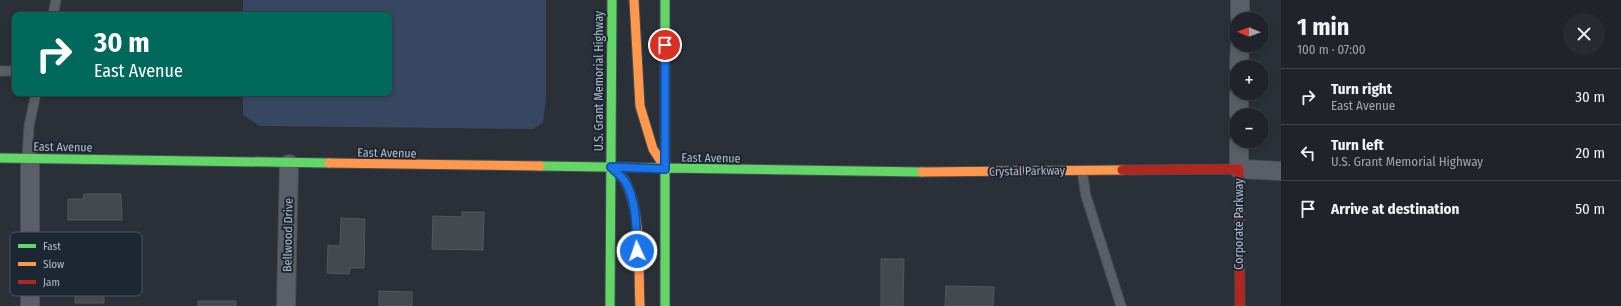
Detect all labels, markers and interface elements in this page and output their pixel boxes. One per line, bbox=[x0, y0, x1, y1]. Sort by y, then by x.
street label: U.S. Grant Memorial Highway bbox=[592, 10, 606, 151]
north arrow bbox=[1229, 12, 1269, 52]
map controls bbox=[1229, 12, 1269, 148]
text: 1 min bbox=[1297, 13, 1349, 41]
button: close bbox=[1563, 13, 1605, 55]
text: 30 m bbox=[94, 26, 150, 59]
icon: right bbox=[28, 28, 80, 80]
pin bbox=[648, 28, 682, 62]
icon: arrive bbox=[654, 34, 676, 56]
text: 100 m · 07:00 bbox=[1297, 42, 1366, 57]
text: East Avenue bbox=[94, 60, 183, 82]
button: + bbox=[1229, 60, 1269, 100]
text: Turn right bbox=[1331, 80, 1392, 98]
icon: right bbox=[1297, 86, 1319, 108]
text: 30 m bbox=[1575, 88, 1605, 106]
text: East Avenue bbox=[1331, 98, 1395, 113]
button: − bbox=[1229, 108, 1269, 148]
text: Turn left bbox=[1331, 136, 1384, 154]
street label: East Avenue bbox=[33, 139, 93, 155]
icon: left bbox=[1297, 142, 1319, 164]
text: 20 m bbox=[1576, 144, 1605, 162]
street label: East Avenue bbox=[357, 145, 417, 161]
street label: East Avenue bbox=[681, 150, 741, 166]
text: U.S. Grant Memorial Highway bbox=[1331, 154, 1483, 169]
street label: Crystal Parkway bbox=[989, 163, 1066, 179]
street label: Corporate Parkway bbox=[1232, 178, 1246, 270]
street label: Bellwood Drive bbox=[280, 198, 296, 272]
icon: arrive bbox=[1297, 198, 1319, 220]
text: Arrive at destination bbox=[1331, 200, 1459, 218]
text: 50 m bbox=[1575, 200, 1605, 218]
position arrow bbox=[616, 230, 658, 272]
legend bbox=[10, 232, 142, 296]
text: Fast bbox=[43, 240, 61, 253]
text: Slow bbox=[43, 258, 64, 271]
text: Jam bbox=[43, 276, 60, 289]

